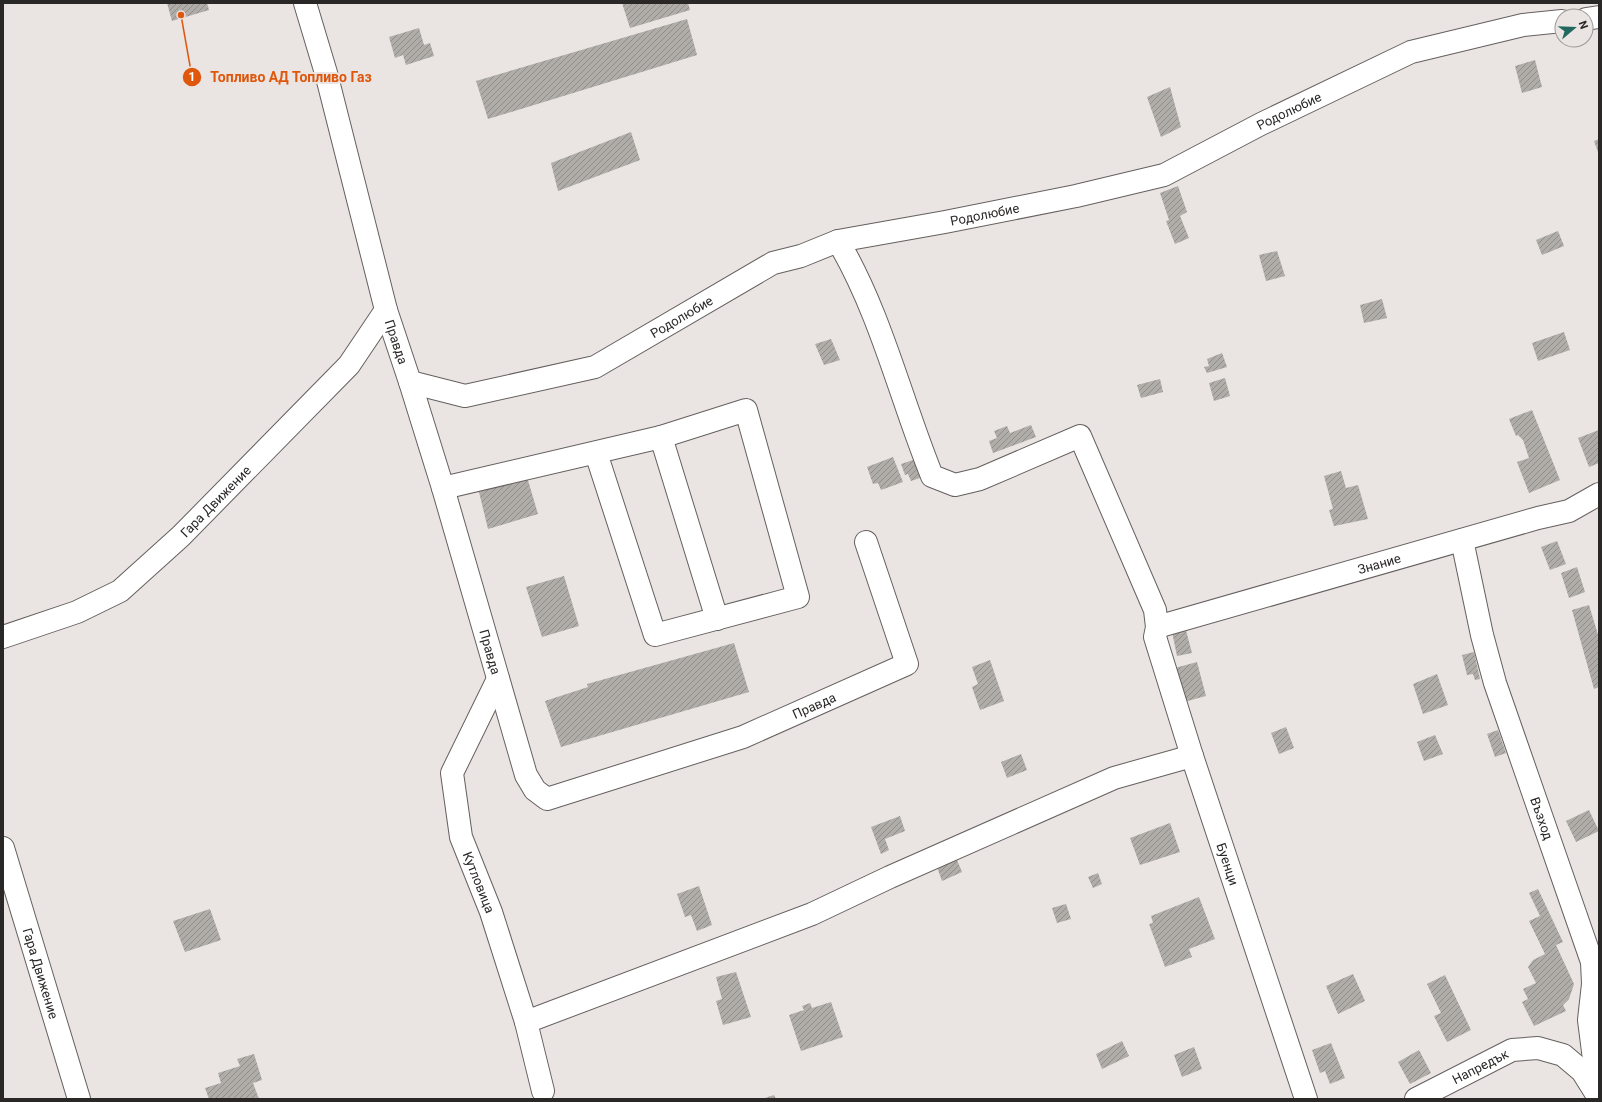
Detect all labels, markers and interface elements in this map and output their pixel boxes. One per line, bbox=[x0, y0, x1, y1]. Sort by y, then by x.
north arrow bbox=[1554, 8, 1594, 48]
text: N bbox=[1576, 19, 1590, 31]
callout: Топливо АД Топливо Газ bbox=[182, 64, 380, 90]
text: Топливо АД Топливо Газ bbox=[210, 69, 372, 85]
text: 1 bbox=[189, 70, 195, 84]
street label: Родолюбие bbox=[1254, 89, 1324, 133]
street label: Родолюбие bbox=[949, 200, 1021, 229]
street label: Родолюбие bbox=[648, 293, 716, 341]
street label: Правда bbox=[382, 318, 410, 366]
street label: Гара Движение bbox=[177, 463, 254, 540]
street label: Знание bbox=[1356, 551, 1403, 577]
street label: Правда bbox=[476, 628, 503, 676]
street label: Правда bbox=[790, 690, 838, 722]
street label: Възход bbox=[1527, 795, 1556, 842]
street label: Буенци bbox=[1213, 841, 1241, 887]
street label: Кутловица bbox=[460, 850, 498, 915]
street label: Гара Движение bbox=[20, 926, 61, 1021]
street label: Напредък bbox=[1450, 1046, 1511, 1087]

